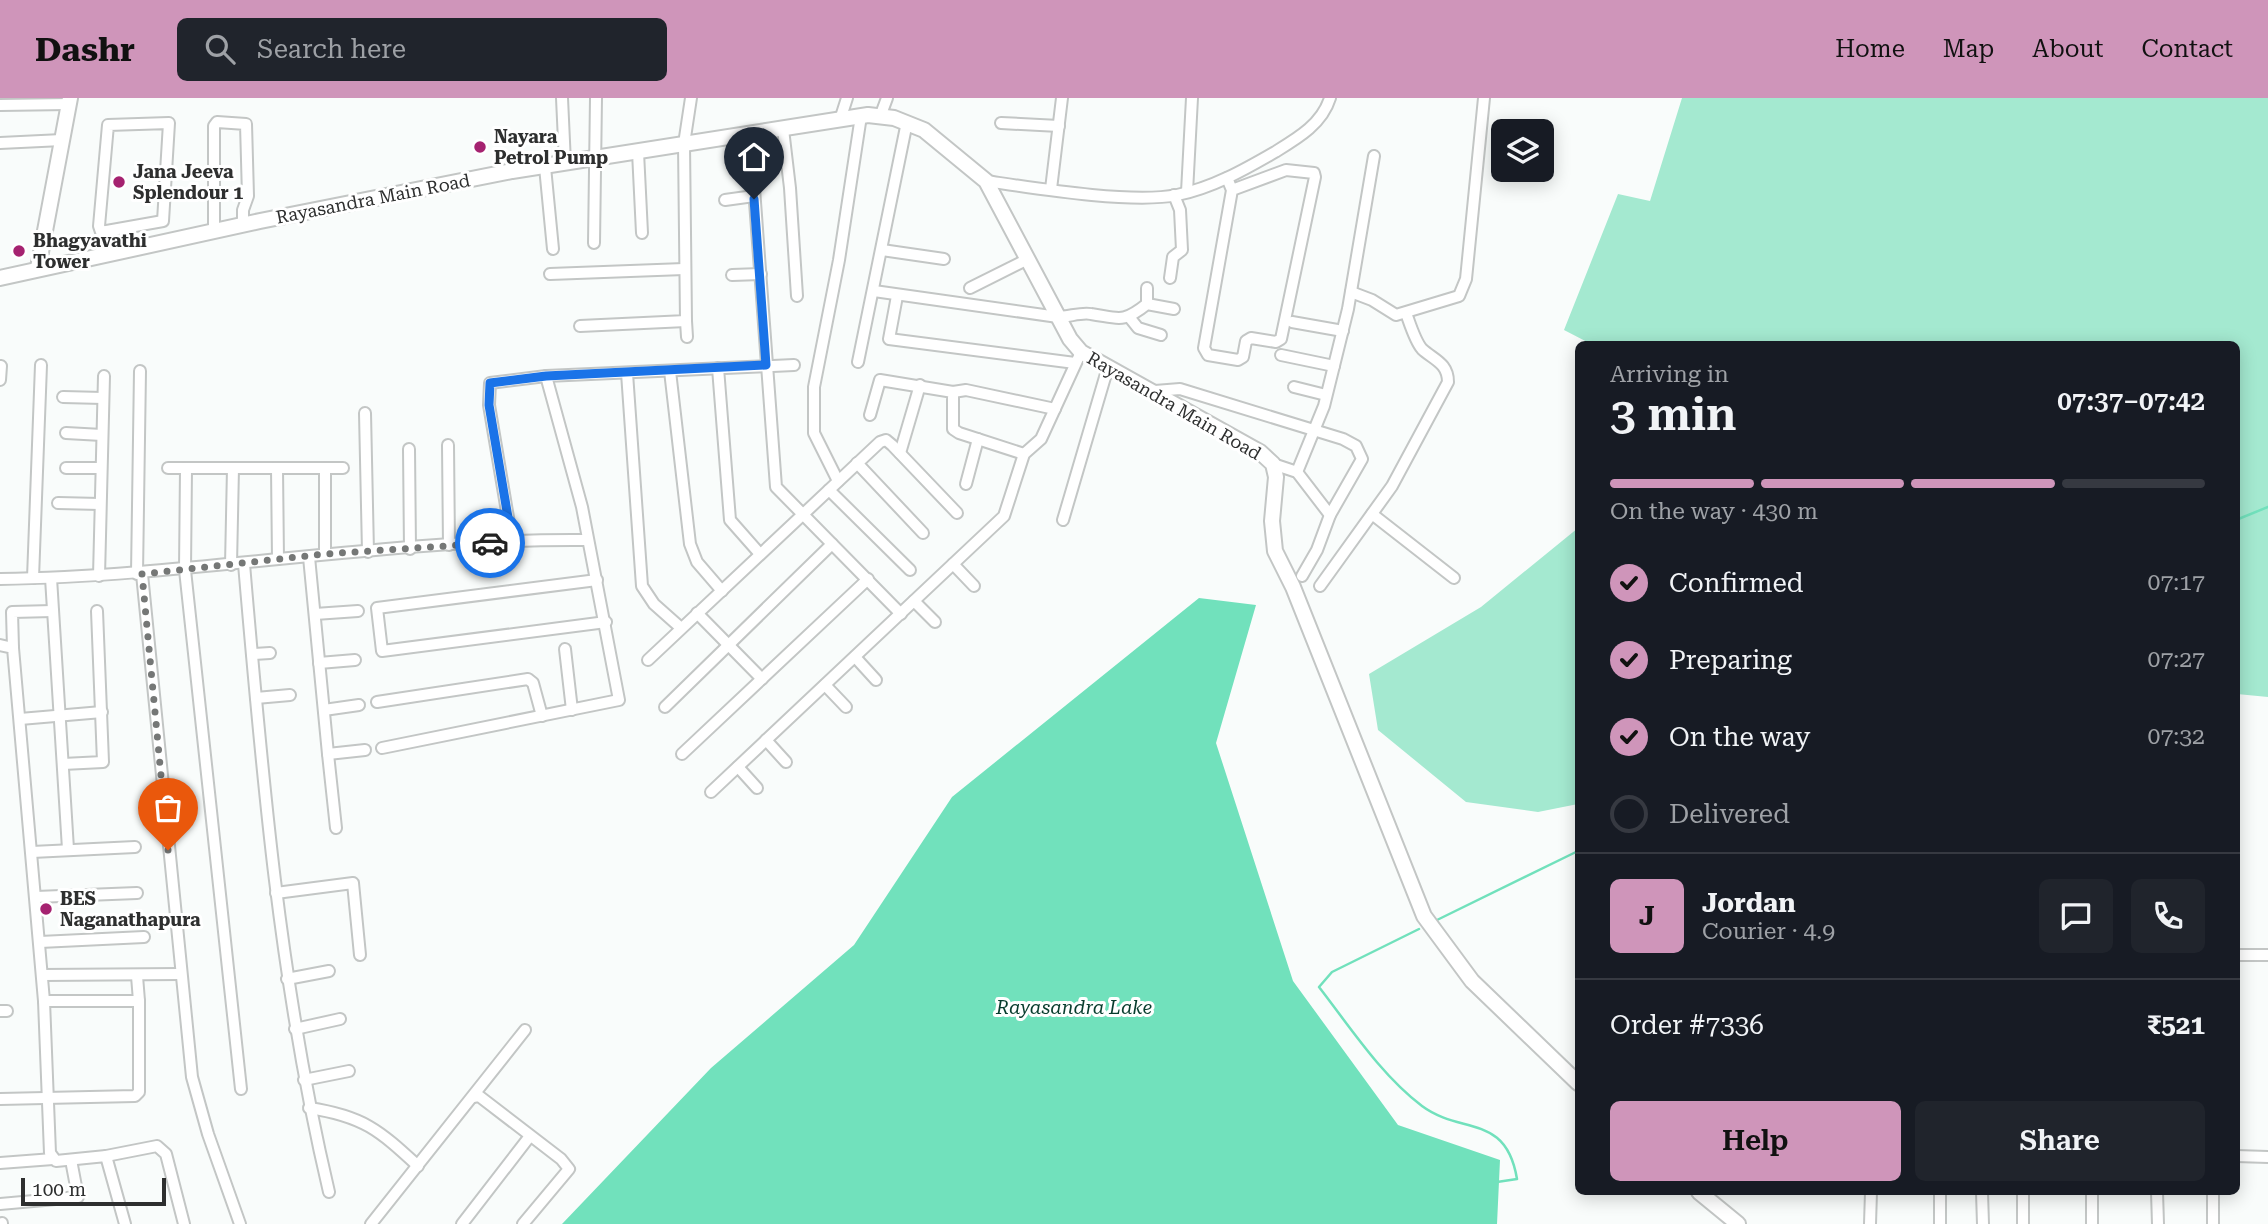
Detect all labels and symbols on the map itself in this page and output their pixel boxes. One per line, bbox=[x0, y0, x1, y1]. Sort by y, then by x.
place label: Nayara Petrol Pump bbox=[494, 126, 608, 168]
pin bbox=[724, 127, 784, 199]
marker: Nayara Petrol Pump bbox=[472, 139, 488, 155]
place label: Jana Jeeva Splendour 1 bbox=[133, 161, 243, 203]
street label: Rayasandra Main Road bbox=[274, 169, 472, 228]
marker: Jana Jeeva Splendour 1 bbox=[111, 174, 127, 190]
place label: Bhagyavathi Tower bbox=[33, 230, 147, 272]
marker: Bhagyavathi Tower bbox=[11, 243, 27, 259]
street label: Rayasandra Main Road bbox=[1084, 347, 1265, 464]
courier bbox=[455, 508, 525, 578]
pin bbox=[138, 778, 198, 850]
place label: BES Naganathapura bbox=[60, 888, 201, 930]
marker: BES Naganathapura bbox=[38, 901, 54, 917]
water label: Rayasandra Lake bbox=[995, 996, 1152, 1019]
scale bar bbox=[21, 1175, 166, 1207]

